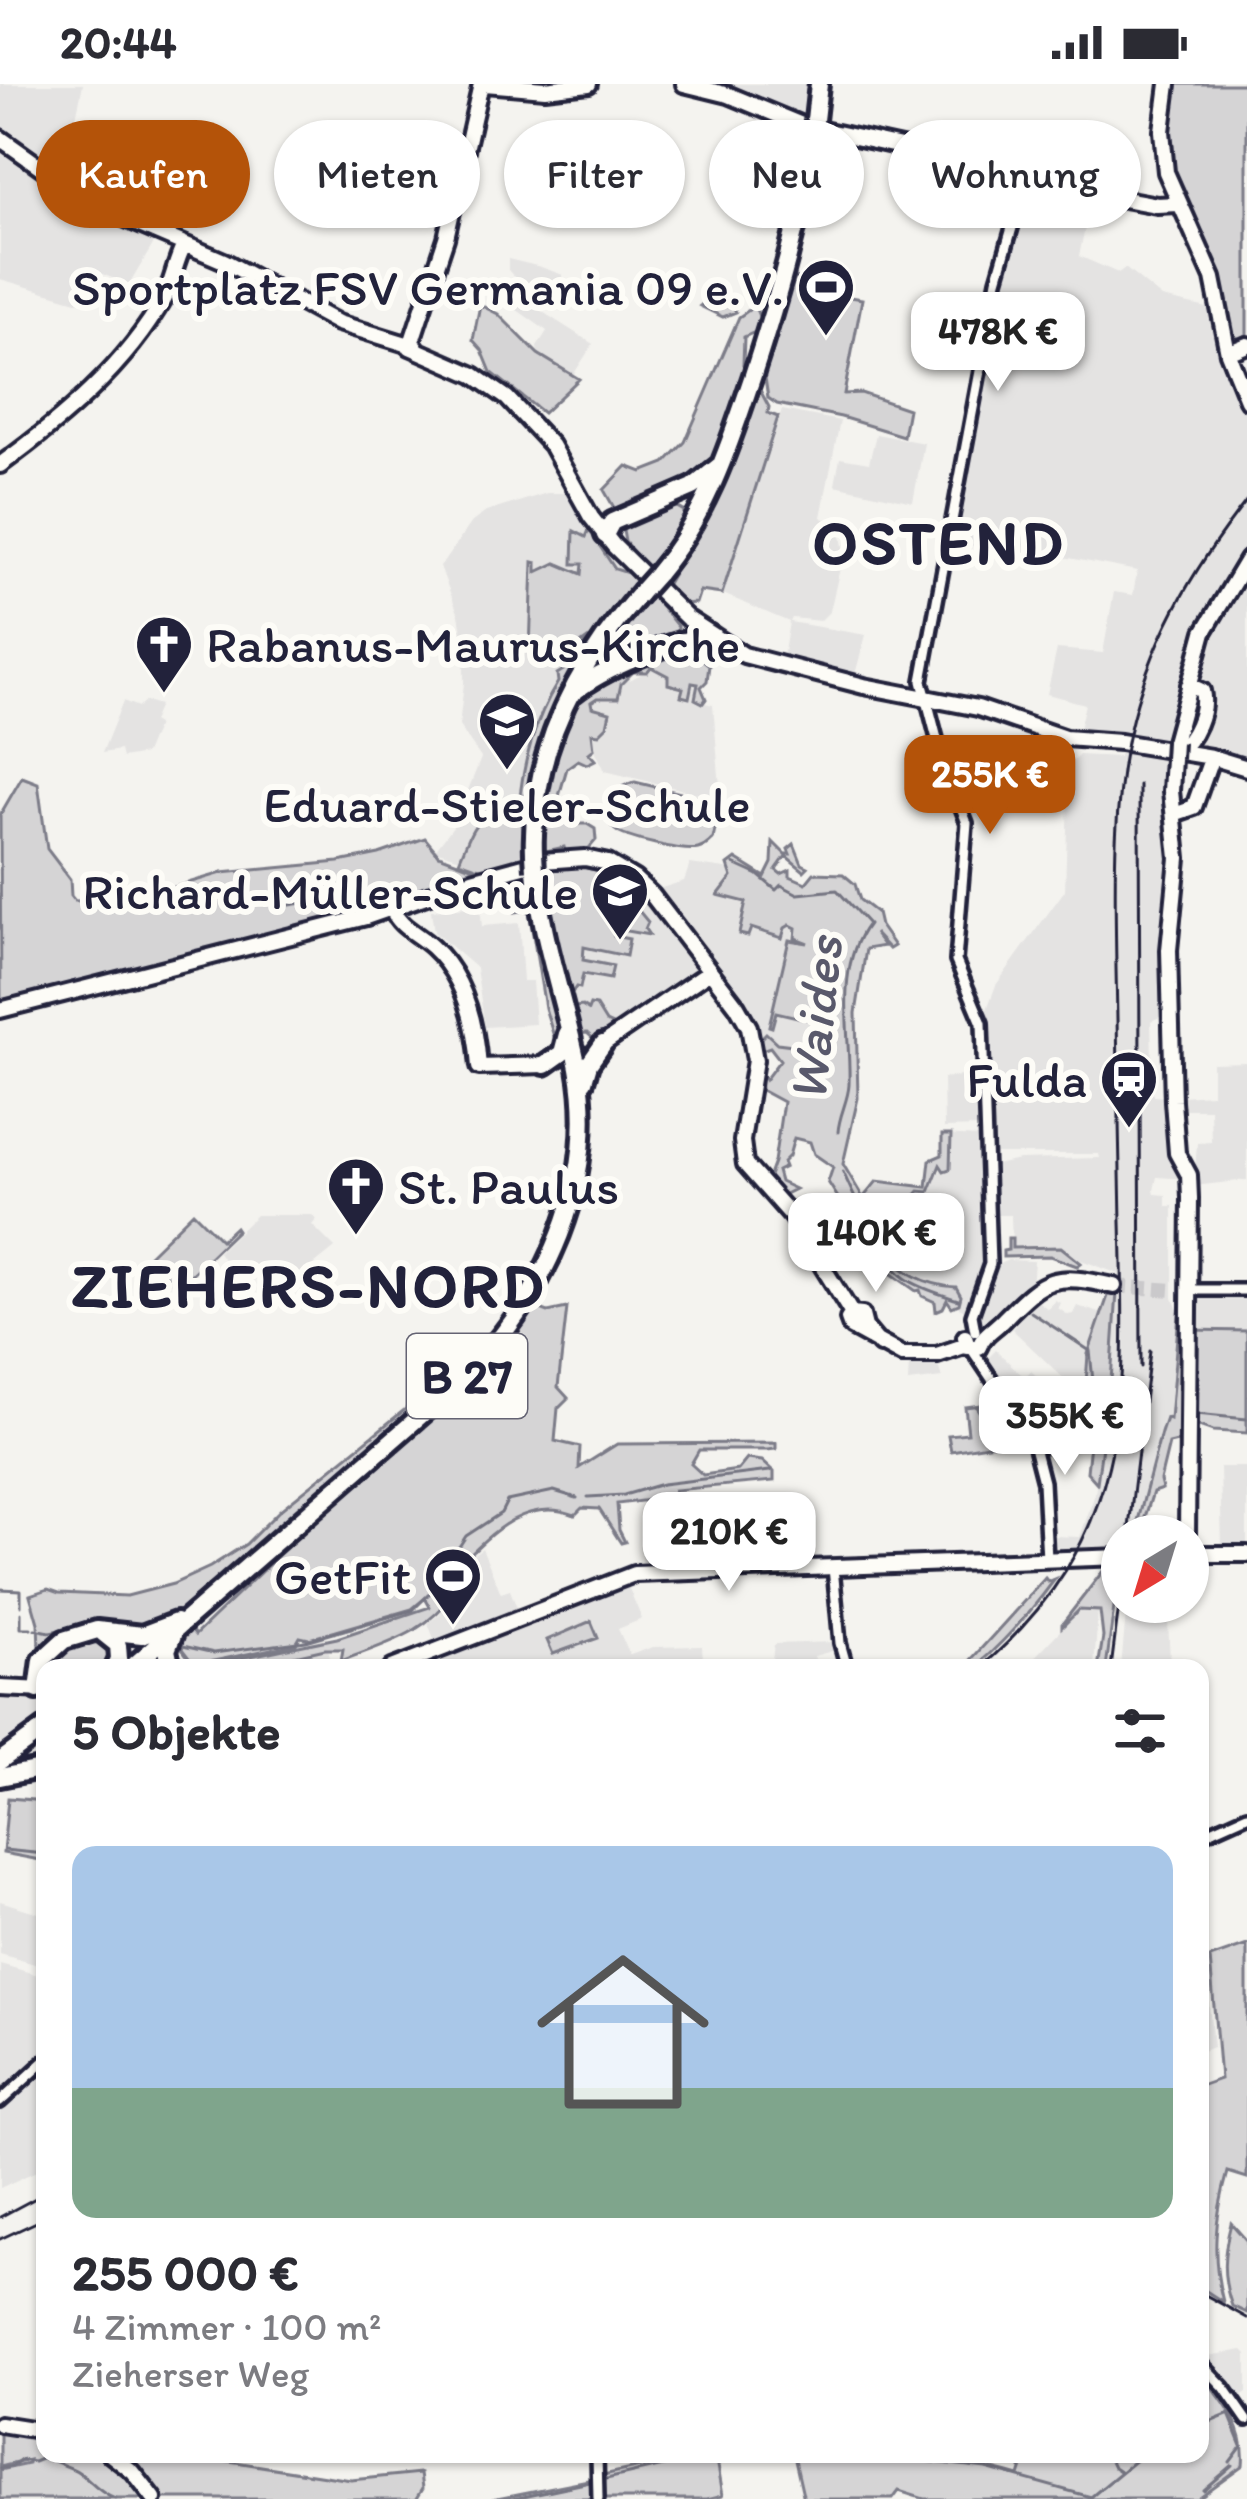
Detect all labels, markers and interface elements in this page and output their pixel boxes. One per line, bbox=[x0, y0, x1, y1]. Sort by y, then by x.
text: 20:44 bbox=[60, 15, 177, 69]
chip: Kaufen bbox=[36, 120, 250, 228]
chip: Mieten bbox=[274, 120, 480, 228]
chip: Filter bbox=[504, 120, 685, 228]
chip: Neu bbox=[709, 120, 864, 228]
chip: Wohnung bbox=[888, 120, 1141, 228]
sports icon: Sportplatz FSV Germania 09 e.V. bbox=[795, 256, 857, 338]
place label: Sportplatz FSV Germania 09 e.V. bbox=[72, 257, 784, 318]
pin: 478K € bbox=[900, 292, 1096, 394]
text: 478K € bbox=[938, 307, 1058, 354]
district label: OSTEND bbox=[812, 504, 1066, 580]
church icon: Rabanus-Maurus-Kirche bbox=[133, 613, 195, 695]
place label: Rabanus-Maurus-Kirche bbox=[206, 614, 740, 675]
school or university icon: Eduard-Stieler-Schule bbox=[476, 690, 538, 772]
pin: 255K € bbox=[892, 735, 1088, 837]
text: 255K € bbox=[931, 750, 1049, 797]
place label: Eduard-Stieler-Schule bbox=[263, 774, 751, 835]
school or university icon: Richard-Müller-Schule bbox=[589, 860, 651, 942]
place label: Richard-Müller-Schule bbox=[82, 861, 578, 922]
water label: Waides bbox=[774, 931, 857, 1105]
station icon: Fulda bbox=[1098, 1048, 1160, 1130]
place label: Fulda bbox=[966, 1049, 1087, 1110]
church icon: St. Paulus bbox=[325, 1155, 387, 1237]
place label: St. Paulus bbox=[398, 1156, 619, 1217]
pin: 140K € bbox=[778, 1193, 974, 1295]
text: 140K € bbox=[815, 1208, 937, 1255]
district label: ZIEHERS-NORD bbox=[71, 1247, 547, 1323]
road number: B 27 bbox=[407, 1334, 527, 1418]
pin: 355K € bbox=[967, 1376, 1163, 1478]
text: 355K € bbox=[1006, 1391, 1124, 1438]
pin: 210K € bbox=[631, 1492, 827, 1594]
text: 210K € bbox=[670, 1507, 788, 1554]
north arrow bbox=[1101, 1515, 1209, 1623]
map controls bbox=[1101, 1515, 1209, 1623]
sports icon: GetFit bbox=[422, 1545, 484, 1627]
place label: GetFit bbox=[274, 1546, 411, 1607]
icon: filters bbox=[1107, 1698, 1173, 1764]
text: 5 Objekte bbox=[72, 1701, 280, 1762]
icon: home bbox=[515, 1924, 731, 2140]
text: 255 000 € bbox=[72, 2242, 299, 2303]
text: 4 Zimmer · 100 m² bbox=[72, 2303, 381, 2350]
text: Zieherser Weg bbox=[72, 2350, 309, 2397]

